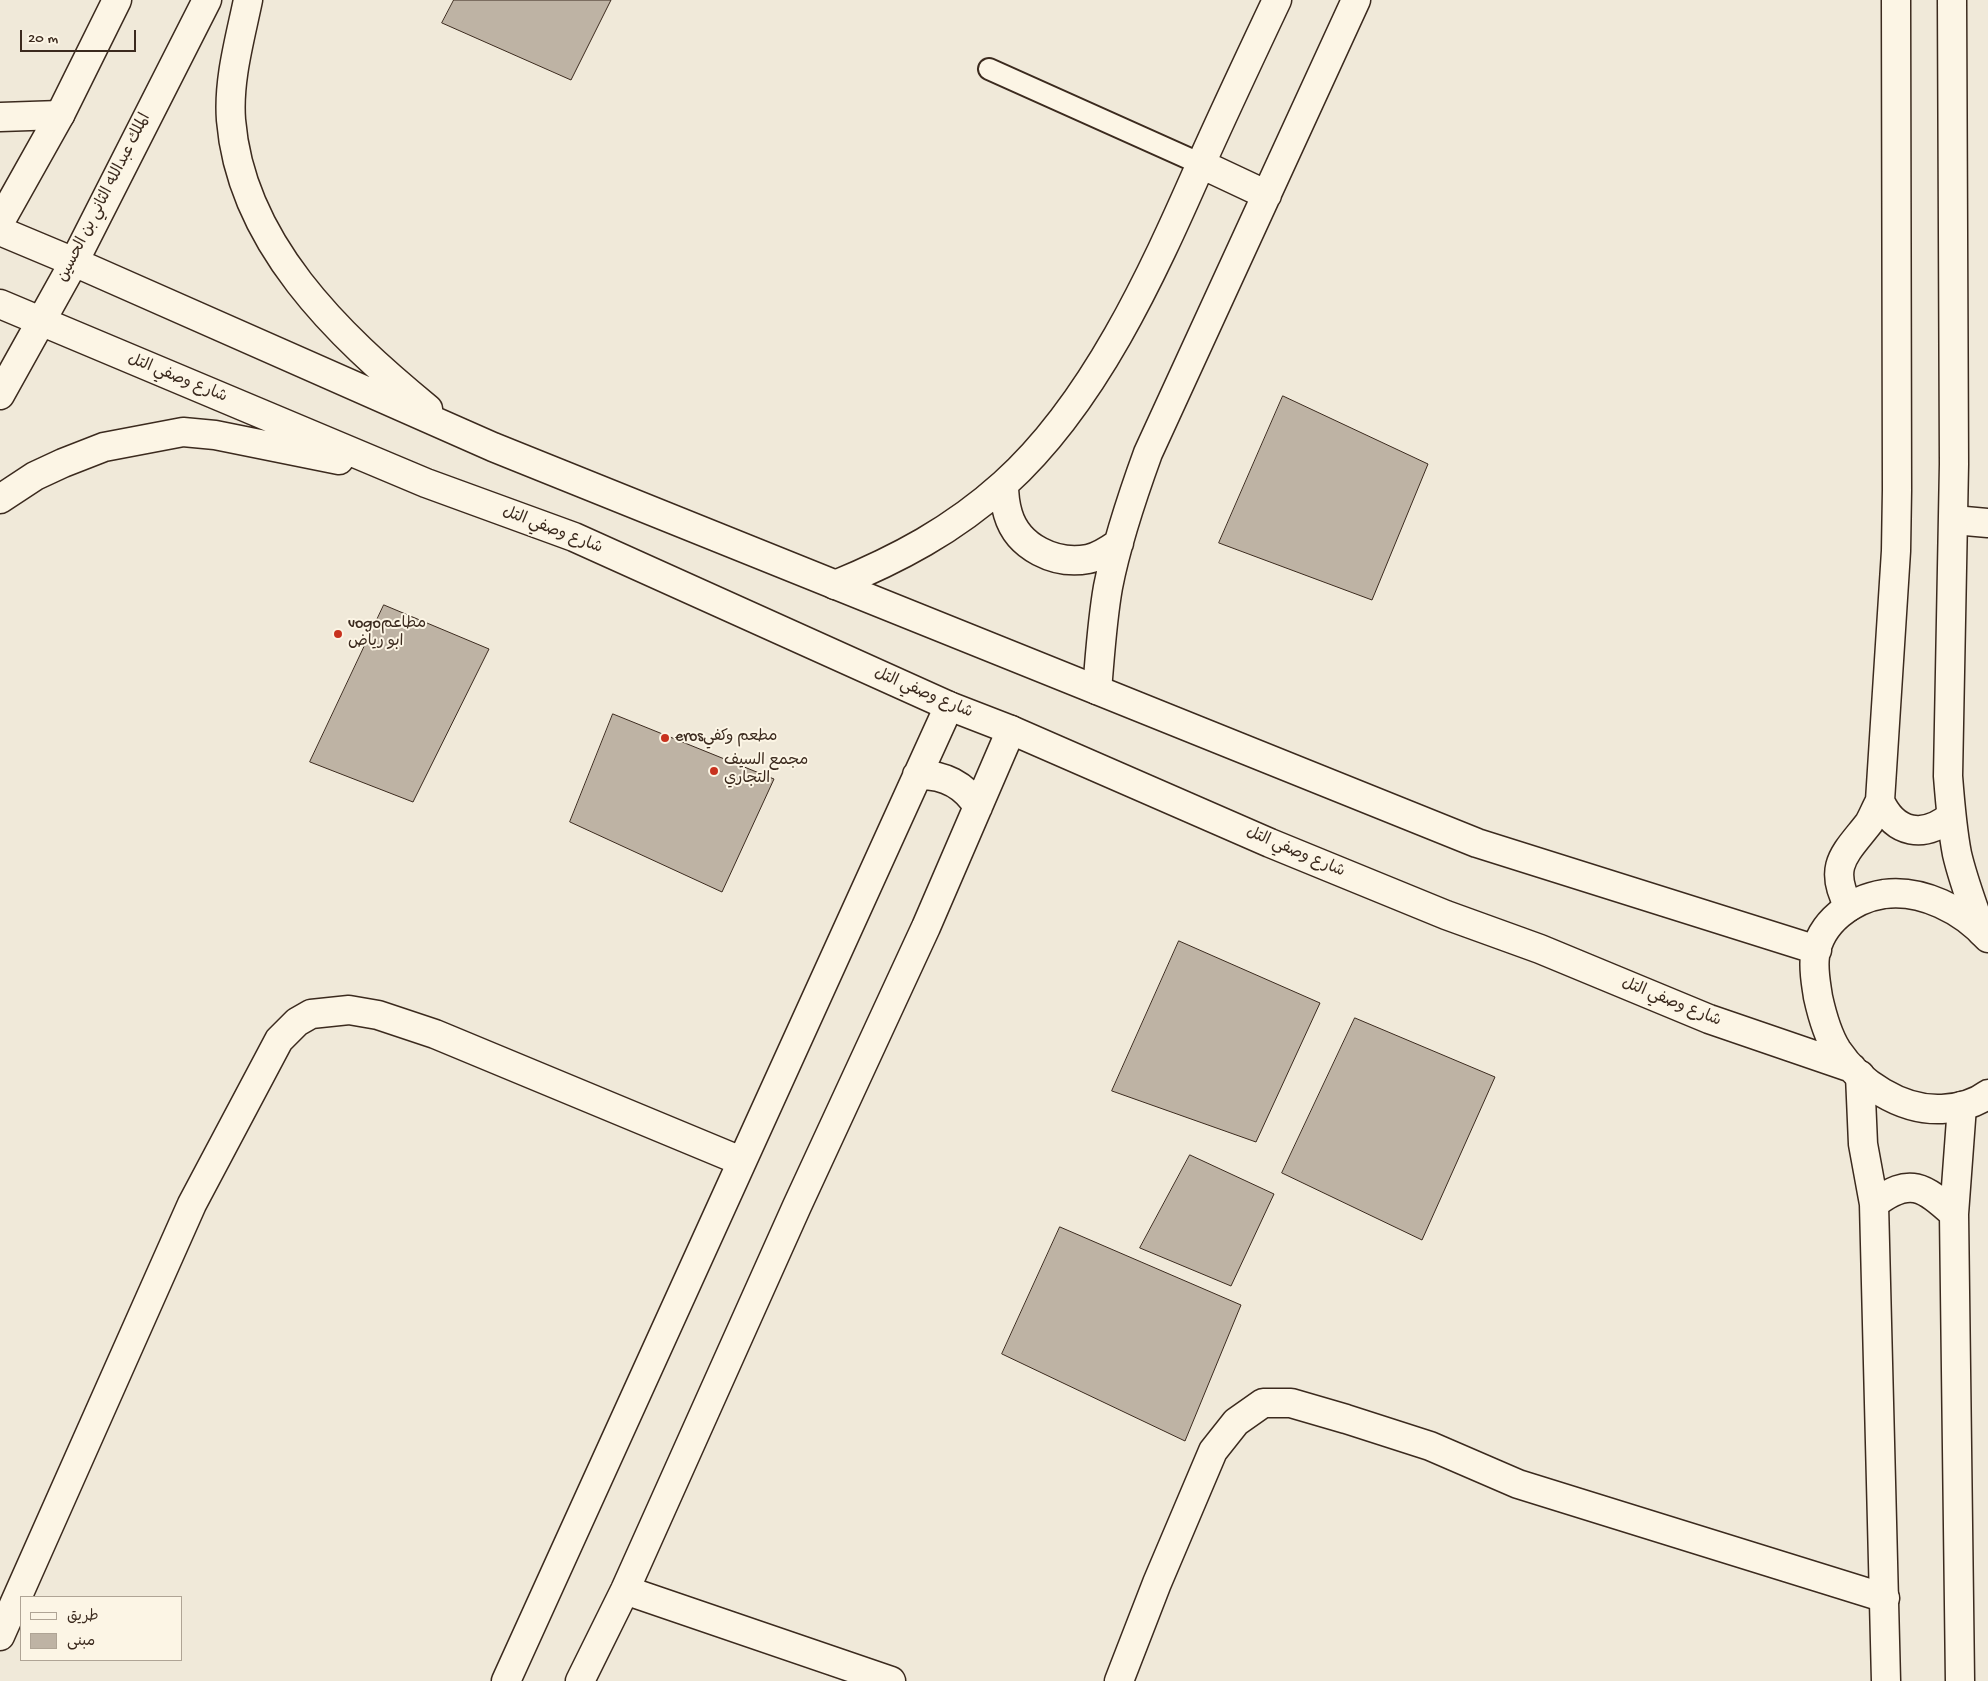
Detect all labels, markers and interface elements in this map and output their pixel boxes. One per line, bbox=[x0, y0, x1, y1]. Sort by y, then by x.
scale bar bbox=[22, 20, 139, 52]
text: 20 m bbox=[28, 30, 58, 48]
street label: الملك عبدالله الثاني بن الحسين bbox=[54, 110, 156, 286]
street label: شارع وصفي التل bbox=[124, 350, 230, 408]
street label: شارع وصفي التل bbox=[499, 503, 605, 559]
place label: vogoمطاعم ابو رياض bbox=[348, 615, 426, 653]
marker: vogoمطاعم ابو رياض bbox=[332, 628, 344, 640]
street label: شارع وصفي التل bbox=[871, 665, 975, 723]
place label: erosمطعم وكفي bbox=[675, 728, 778, 748]
marker: erosمطعم وكفي bbox=[659, 732, 671, 744]
place label: مجمع السيف التجاري bbox=[724, 752, 808, 790]
marker: مجمع السيف التجاري bbox=[708, 765, 720, 777]
street label: شارع وصفي التل bbox=[1243, 824, 1347, 882]
street label: شارع وصفي التل bbox=[1618, 974, 1724, 1032]
legend bbox=[20, 1596, 182, 1661]
text: طريق bbox=[67, 1608, 99, 1626]
text: مبنى bbox=[67, 1633, 95, 1651]

